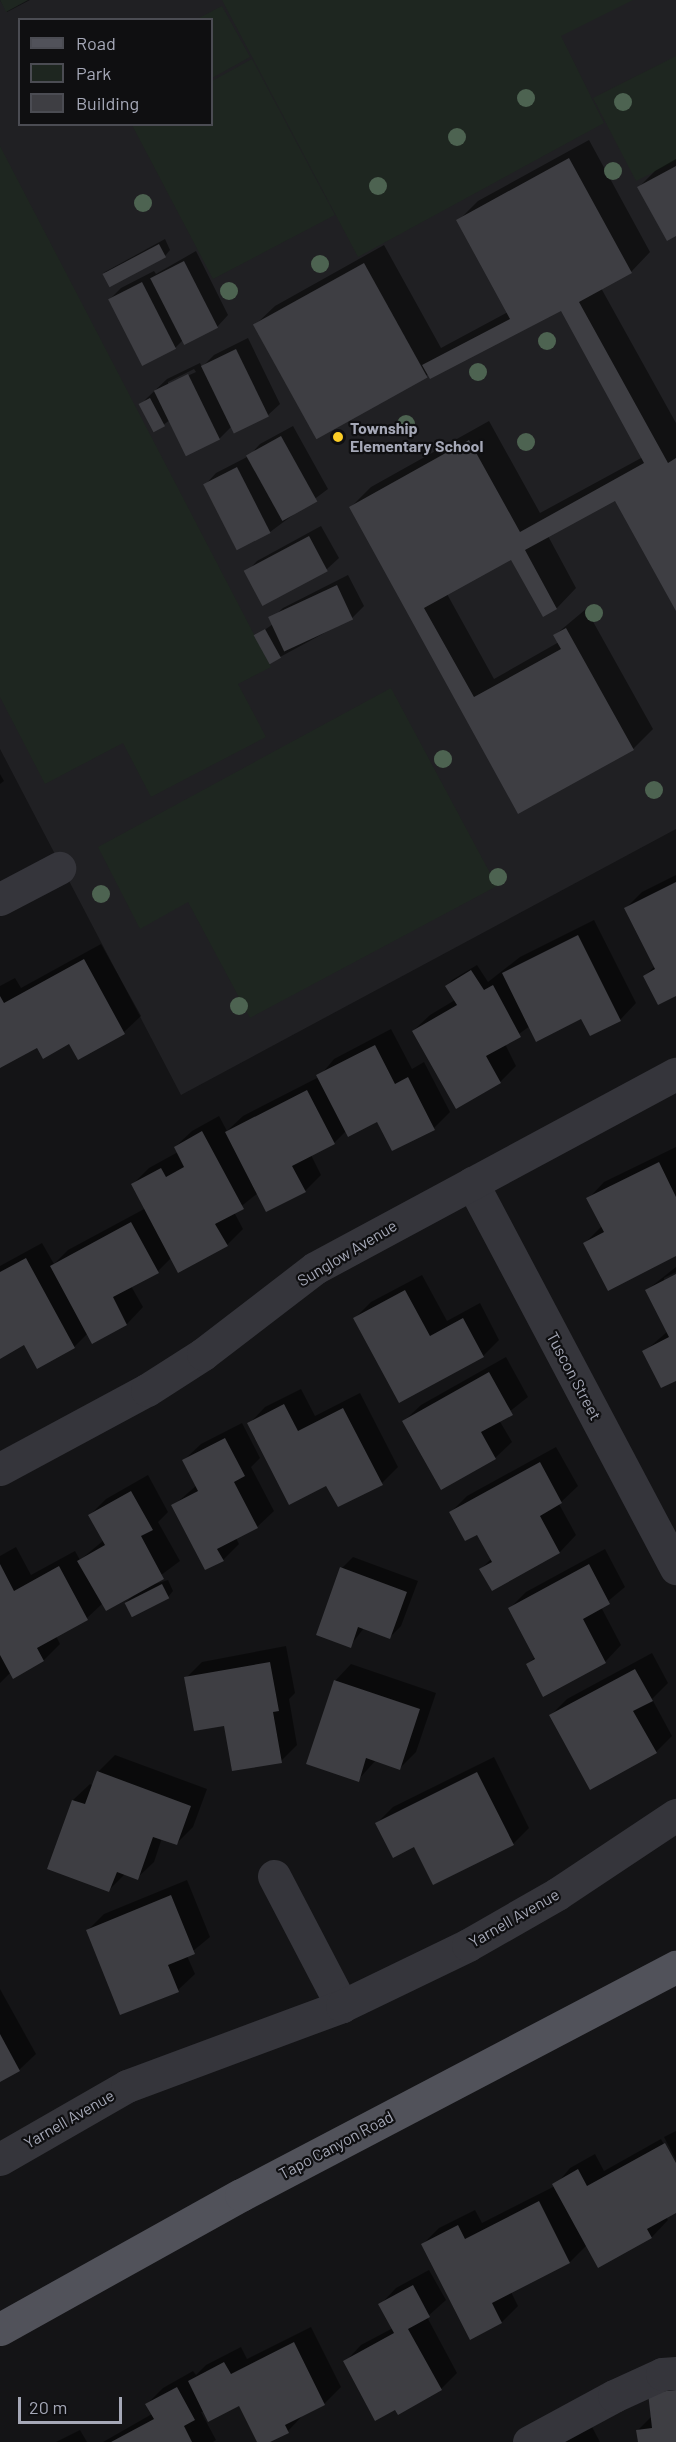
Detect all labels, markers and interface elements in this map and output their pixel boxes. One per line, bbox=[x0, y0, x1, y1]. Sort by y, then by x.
legend bbox=[18, 18, 213, 126]
text: Road bbox=[76, 32, 116, 54]
text: Park bbox=[76, 62, 111, 84]
text: Building bbox=[76, 92, 139, 114]
place label: Township Elementary School bbox=[350, 418, 483, 456]
marker: Township Elementary School bbox=[331, 430, 345, 444]
street label: Sunglow Avenue bbox=[294, 1216, 400, 1290]
street label: Tuscon Street bbox=[543, 1329, 605, 1423]
street label: Yarnell Avenue bbox=[466, 1884, 562, 1952]
street label: Yarnell Avenue bbox=[21, 2085, 117, 2153]
street label: Tapo Canyon Road bbox=[275, 2107, 397, 2183]
scale bar bbox=[21, 2385, 124, 2423]
text: 20 m bbox=[29, 2396, 67, 2418]

